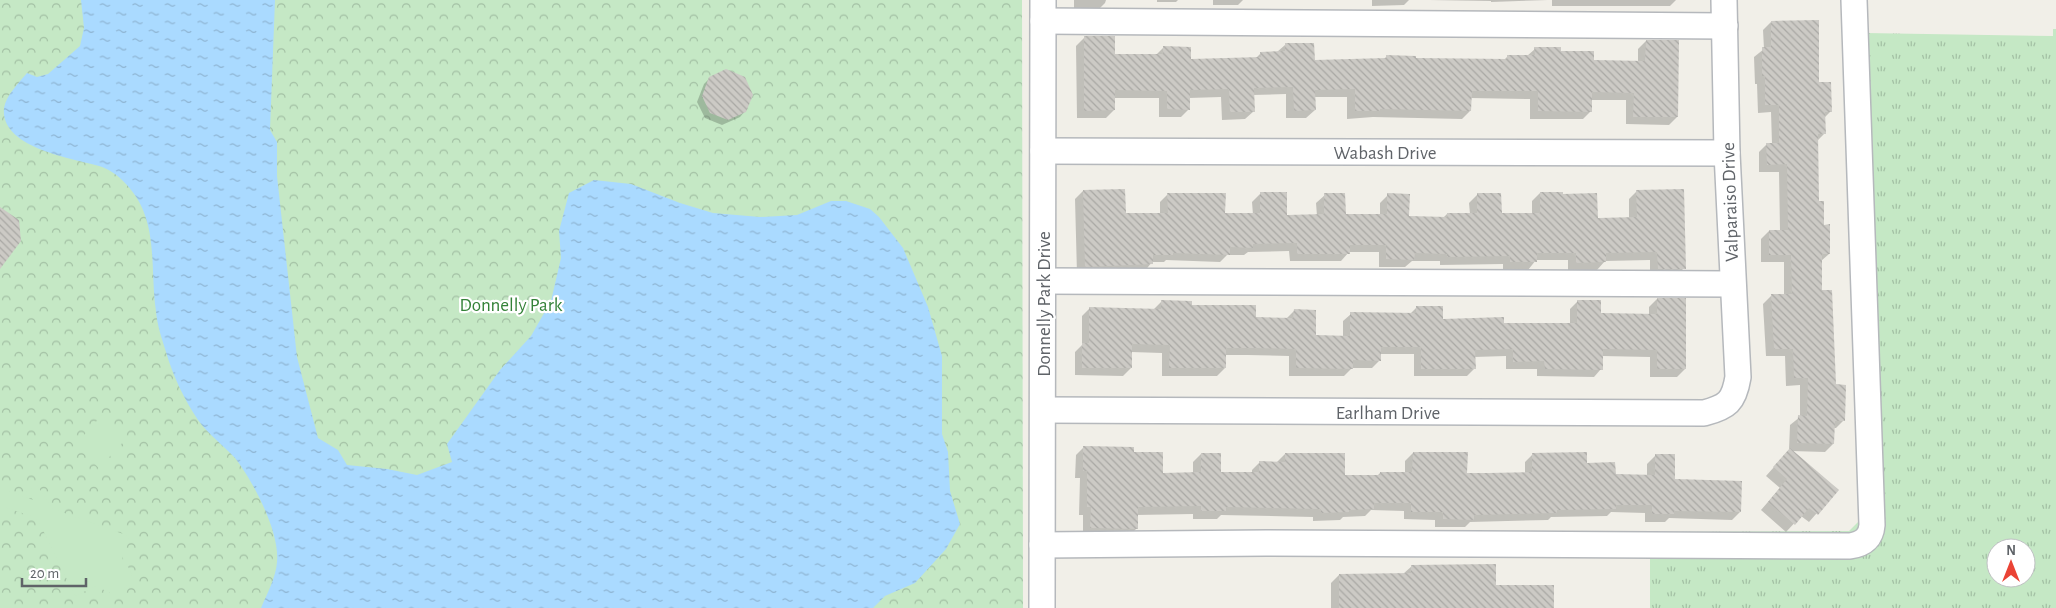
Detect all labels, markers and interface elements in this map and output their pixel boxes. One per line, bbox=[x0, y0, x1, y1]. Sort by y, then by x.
street label: Valparaiso Drive bbox=[1719, 142, 1742, 262]
street label: Wabash Drive bbox=[1334, 144, 1436, 163]
street label: Donnelly Park Drive bbox=[1035, 231, 1054, 377]
park label: Donnelly Park bbox=[460, 296, 563, 315]
street label: Earlham Drive bbox=[1336, 404, 1440, 423]
north arrow bbox=[1986, 538, 2036, 588]
text: N bbox=[2006, 544, 2016, 558]
scale bar bbox=[22, 556, 86, 588]
text: 20 m bbox=[30, 566, 59, 581]

